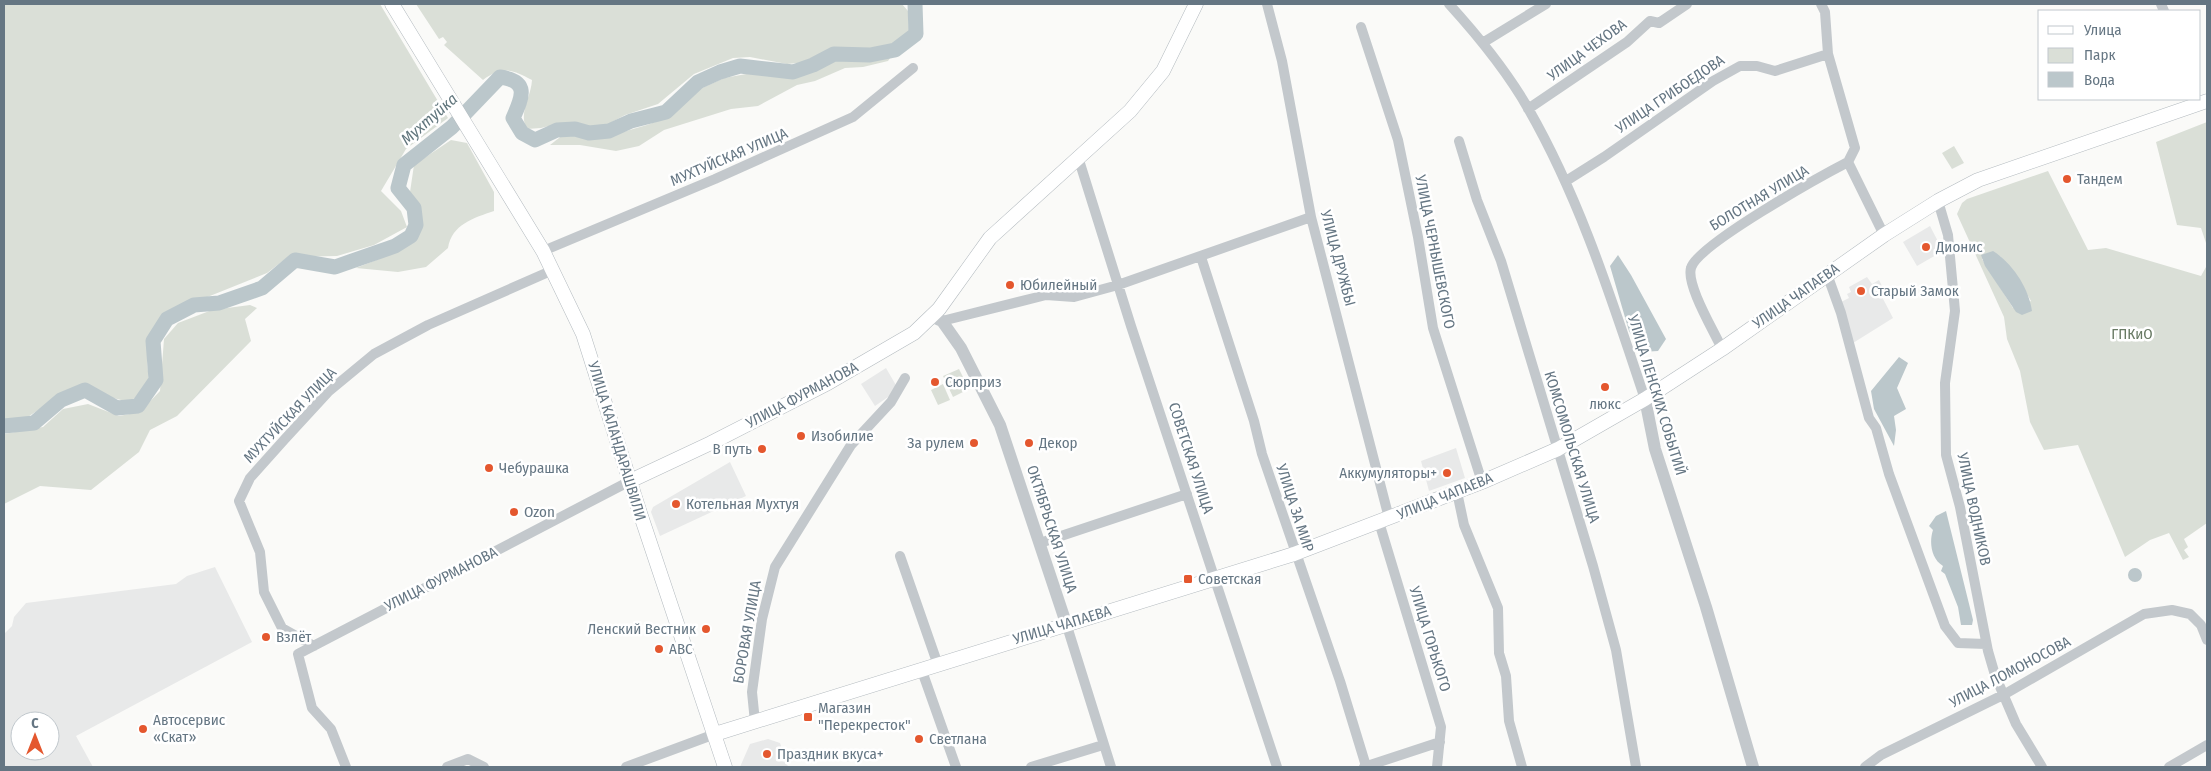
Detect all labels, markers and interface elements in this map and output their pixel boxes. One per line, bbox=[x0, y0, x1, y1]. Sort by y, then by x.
legend bbox=[2038, 10, 2201, 100]
street label: УЛИЦА ЧЕХОВА bbox=[1543, 15, 1630, 85]
text: Улица bbox=[2083, 21, 2122, 39]
text: Парк bbox=[2084, 46, 2115, 64]
street label: УЛИЦА ГРИБОЕДОВА bbox=[1611, 51, 1728, 138]
text: Вода bbox=[2084, 71, 2115, 89]
water label: Мухтуйка bbox=[397, 89, 461, 149]
street label: МУХТУЙСКАЯ УЛИЦА bbox=[668, 124, 790, 190]
street label: БОЛОТНАЯ УЛИЦА bbox=[1706, 161, 1812, 235]
place label: Тандем bbox=[2077, 170, 2123, 188]
street label: УЛИЦА ЧЕРНЫШЕВСКОГО bbox=[1411, 172, 1459, 331]
marker: Тандем bbox=[2061, 173, 2073, 185]
street label: УЛИЦА ДРУЖБЫ bbox=[1316, 207, 1359, 308]
place label: Дионис bbox=[1935, 238, 1983, 256]
marker: Дионис bbox=[1920, 241, 1932, 253]
street label: УЛИЦА ЧАПАЕВА bbox=[1748, 259, 1843, 333]
place label: Юбилейный bbox=[1020, 276, 1097, 294]
marker: Юбилейный bbox=[1004, 279, 1016, 291]
place label: Старый Замок bbox=[1871, 282, 1959, 300]
marker: Старый Замок bbox=[1855, 285, 1867, 297]
street label: УЛИЦА ЛЕНСКИХ СОБЫТИЙ bbox=[1624, 312, 1690, 477]
park label: ГПКиО bbox=[2111, 325, 2153, 343]
street label: УЛИЦА КАЛАНДАРАШВИЛИ bbox=[584, 358, 650, 523]
street label: УЛИЦА ФУРМАНОВА bbox=[742, 358, 861, 433]
street label: МУХТУЙСКАЯ УЛИЦА bbox=[240, 363, 340, 466]
street label: КОМСОМОЛЬСКАЯ УЛИЦА bbox=[1540, 369, 1604, 525]
place label: Сюрприз bbox=[945, 373, 1002, 391]
marker: Сюрприз bbox=[929, 376, 941, 388]
marker: люкс bbox=[1599, 381, 1611, 393]
place label: люкс bbox=[1589, 395, 1621, 413]
street label: СОВЕТСКАЯ УЛИЦА bbox=[1165, 400, 1217, 516]
place label: Изобилие bbox=[811, 427, 874, 445]
marker: Изобилие bbox=[795, 430, 807, 442]
place label: За рулем bbox=[907, 434, 964, 452]
place label: Декор bbox=[1038, 434, 1078, 452]
marker: За рулем bbox=[968, 437, 980, 449]
marker: Декор bbox=[1023, 437, 1035, 449]
place label: В путь bbox=[713, 440, 752, 458]
marker: В путь bbox=[756, 443, 768, 455]
street label: УЛИЦА ВОДНИКОВ bbox=[1953, 450, 1995, 567]
place label: Чебурашка bbox=[499, 459, 569, 477]
street label: УЛИЦА ЗА МИР bbox=[1272, 461, 1318, 554]
marker: Чебурашка bbox=[483, 462, 495, 474]
street label: ОКТЯБРЬСКАЯ УЛИЦА bbox=[1023, 463, 1081, 595]
place label: Аккумуляторы+ bbox=[1339, 464, 1437, 482]
marker: Аккумуляторы+ bbox=[1441, 467, 1453, 479]
street label: УЛИЦА ЧАПАЕВА bbox=[1394, 469, 1496, 524]
place label: Котельная Мухтуя bbox=[686, 495, 799, 513]
marker: Котельная Мухтуя bbox=[670, 498, 682, 510]
place label: Ozon bbox=[524, 503, 555, 521]
marker: Ozon bbox=[508, 506, 520, 518]
street label: УЛИЦА ФУРМАНОВА bbox=[381, 543, 500, 616]
place label: Советская bbox=[1198, 570, 1262, 588]
marker: Советская bbox=[1182, 573, 1194, 585]
street label: БОРОВАЯ УЛИЦА bbox=[729, 579, 765, 685]
street label: УЛИЦА ГОРЬКОГО bbox=[1405, 583, 1455, 694]
street label: УЛИЦА ЧАПАЕВА bbox=[1010, 602, 1113, 649]
place label: Ленский Вестник bbox=[587, 620, 696, 638]
marker: Ленский Вестник bbox=[700, 623, 712, 635]
place label: Взлёт bbox=[276, 628, 312, 646]
marker: Взлёт bbox=[260, 631, 272, 643]
street label: УЛИЦА ЛОМОНОСОВА bbox=[1945, 632, 2074, 712]
place label: ABC bbox=[669, 640, 693, 658]
marker: ABC bbox=[653, 643, 665, 655]
place label: Магазин "Перекресток" bbox=[818, 699, 911, 734]
north arrow bbox=[10, 711, 60, 761]
place label: Автосервис «Скат» bbox=[153, 711, 226, 746]
marker: Магазин "Перекресток" bbox=[802, 711, 814, 723]
text: С bbox=[31, 715, 39, 732]
marker: Автосервис «Скат» bbox=[137, 723, 149, 735]
place label: Светлана bbox=[929, 730, 987, 748]
marker: Светлана bbox=[913, 733, 925, 745]
place label: Праздник вкуса+ bbox=[777, 745, 884, 763]
marker: Праздник вкуса+ bbox=[761, 748, 773, 760]

